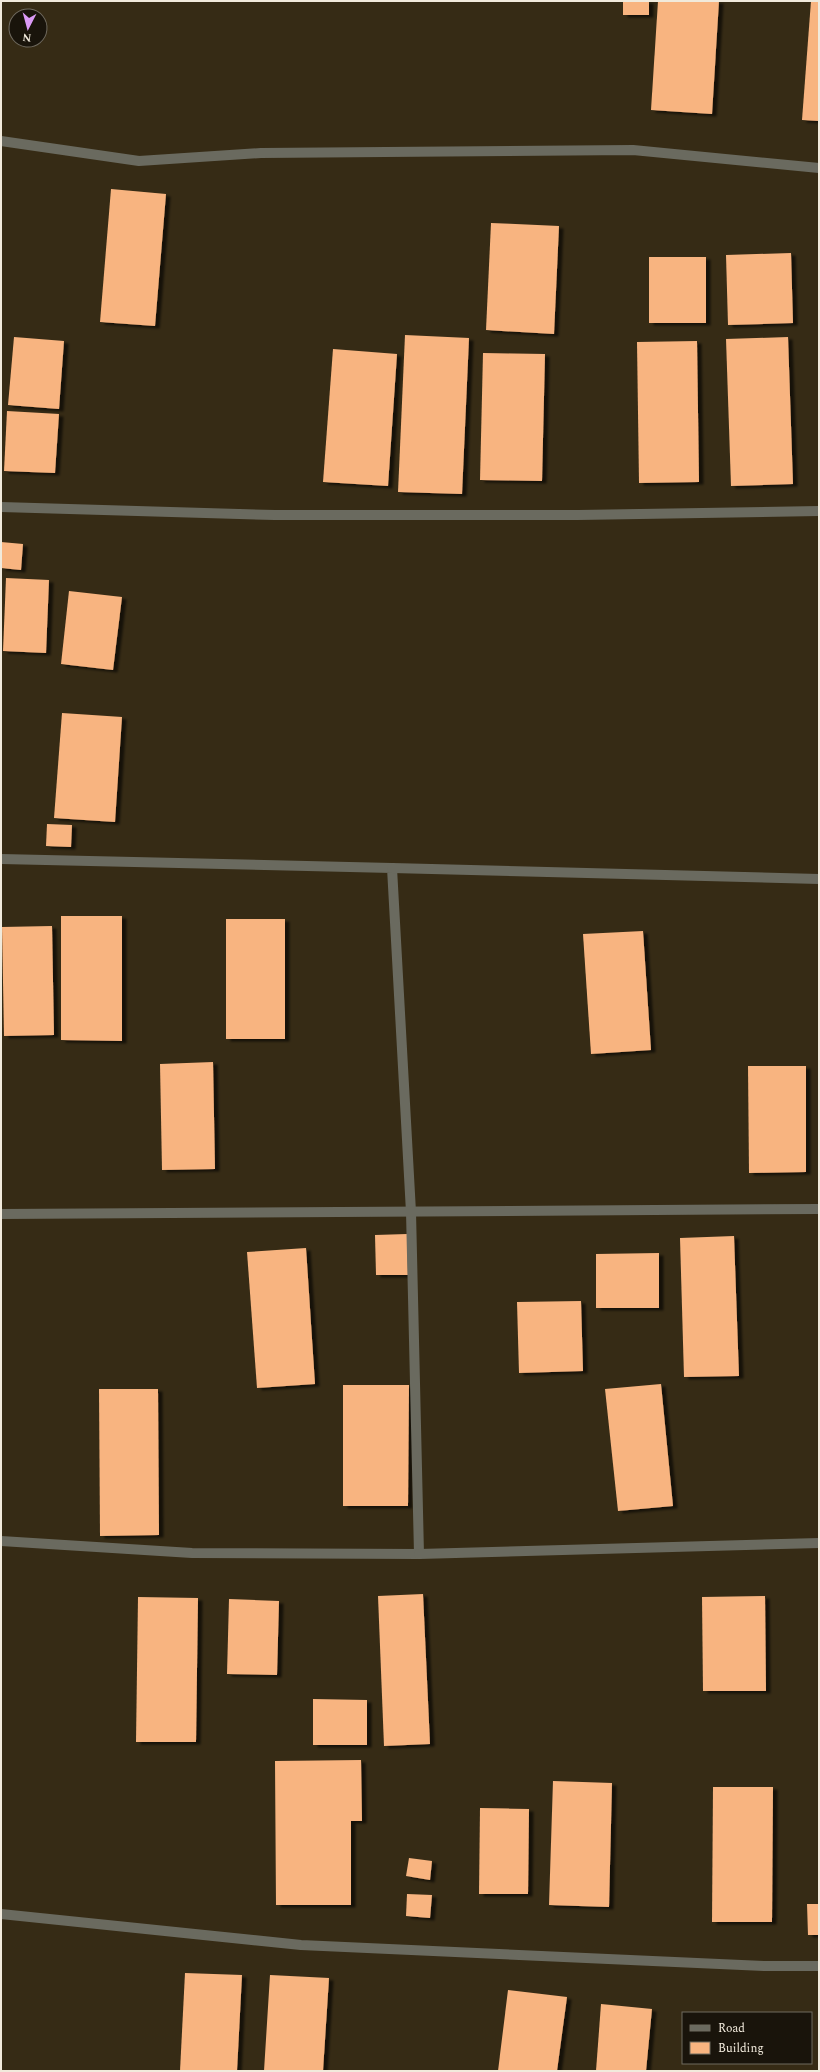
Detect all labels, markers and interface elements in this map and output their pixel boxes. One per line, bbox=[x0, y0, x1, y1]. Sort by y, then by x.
north arrow bbox=[8, 8, 48, 48]
text: N bbox=[22, 29, 32, 46]
legend bbox=[682, 2012, 812, 2064]
text: Road bbox=[718, 2019, 745, 2038]
text: Building bbox=[718, 2039, 764, 2058]

